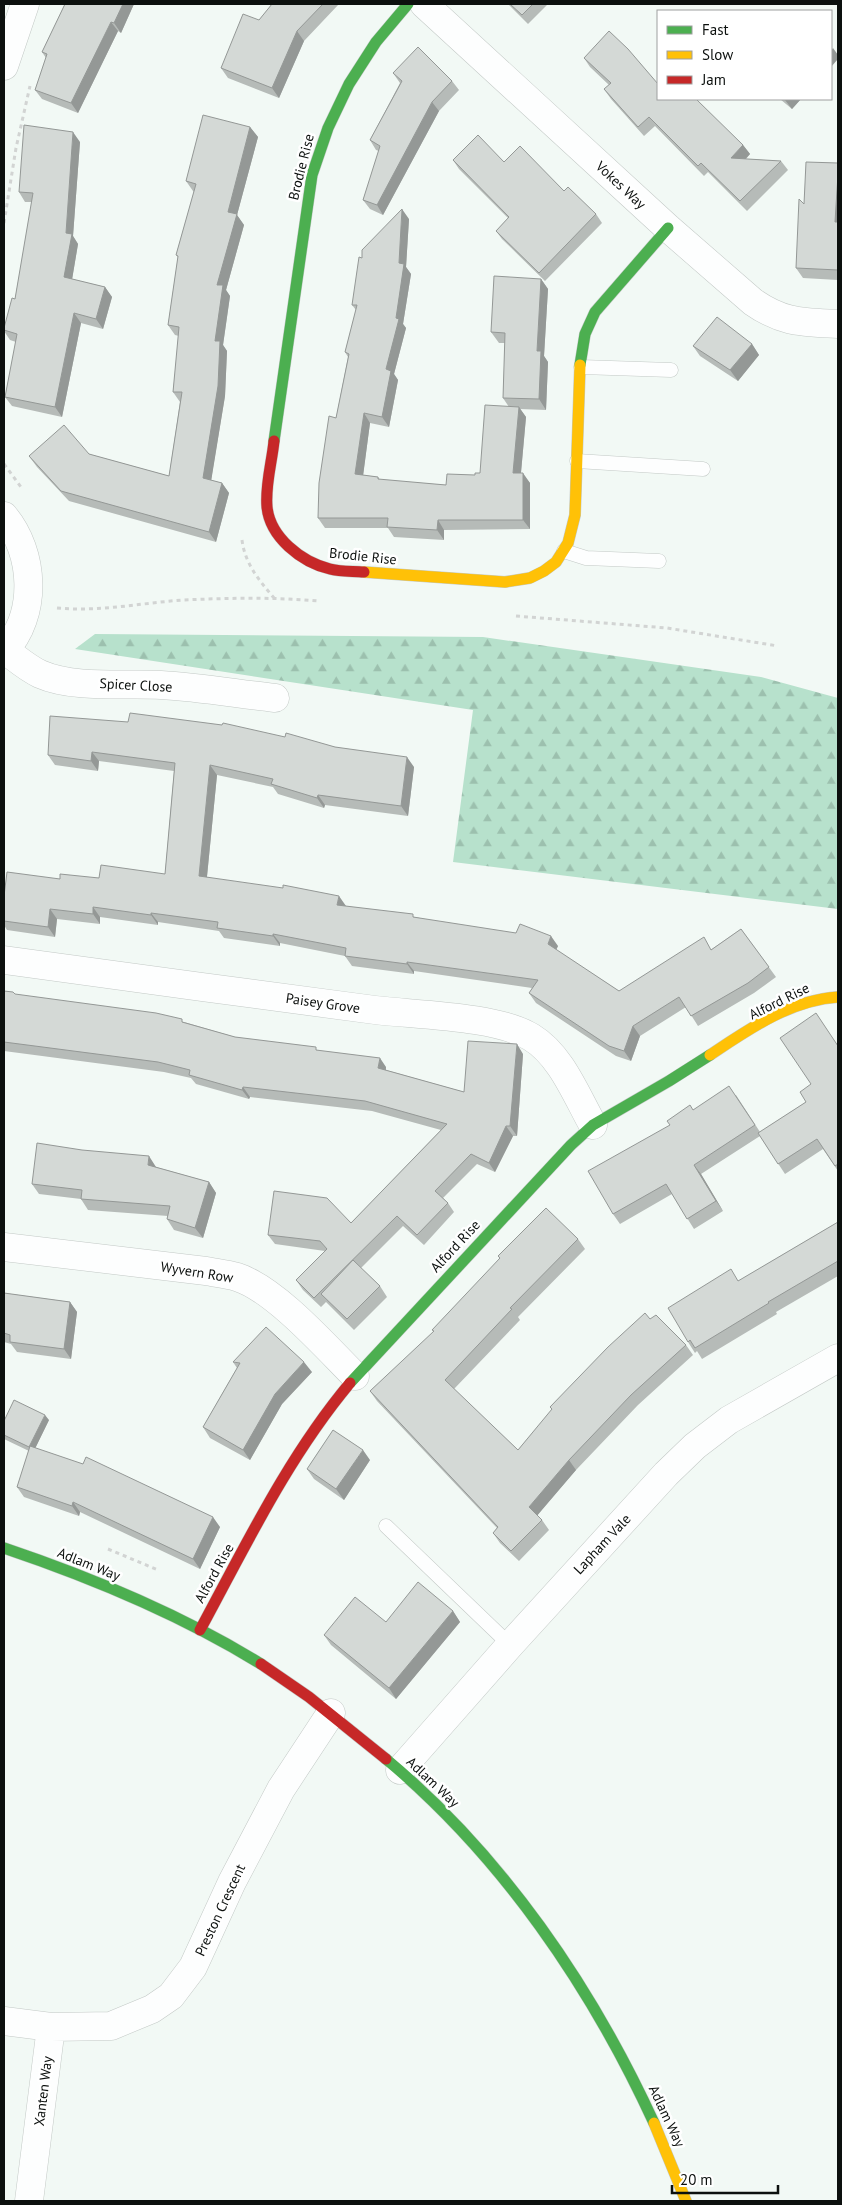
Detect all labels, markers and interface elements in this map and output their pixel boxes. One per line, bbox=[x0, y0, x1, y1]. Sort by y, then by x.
legend bbox=[657, 10, 832, 100]
text: Fast bbox=[702, 20, 729, 39]
text: Slow bbox=[702, 45, 733, 64]
text: Jam bbox=[701, 70, 726, 89]
street label: Brodie Rise bbox=[284, 132, 318, 202]
street label: Vokes Way bbox=[591, 157, 650, 213]
street label: Brodie Rise bbox=[328, 544, 398, 568]
street label: Spicer Close bbox=[99, 674, 173, 696]
street label: Alford Rise bbox=[746, 979, 812, 1023]
street label: Paisey Grove bbox=[285, 989, 361, 1017]
street label: Alford Rise bbox=[426, 1216, 484, 1276]
street label: Wyvern Row bbox=[159, 1257, 235, 1287]
street label: Lapham Vale bbox=[569, 1510, 635, 1578]
street label: Alford Rise bbox=[190, 1540, 238, 1606]
street label: Adlam Way bbox=[55, 1543, 123, 1585]
street label: Adlam Way bbox=[403, 1753, 464, 1811]
street label: Preston Crescent bbox=[191, 1861, 249, 1959]
street label: Xanten Way bbox=[30, 2055, 56, 2127]
street label: Adlam Way bbox=[645, 2082, 689, 2150]
scale bar bbox=[672, 2162, 778, 2194]
text: 20 m bbox=[680, 2170, 713, 2189]

